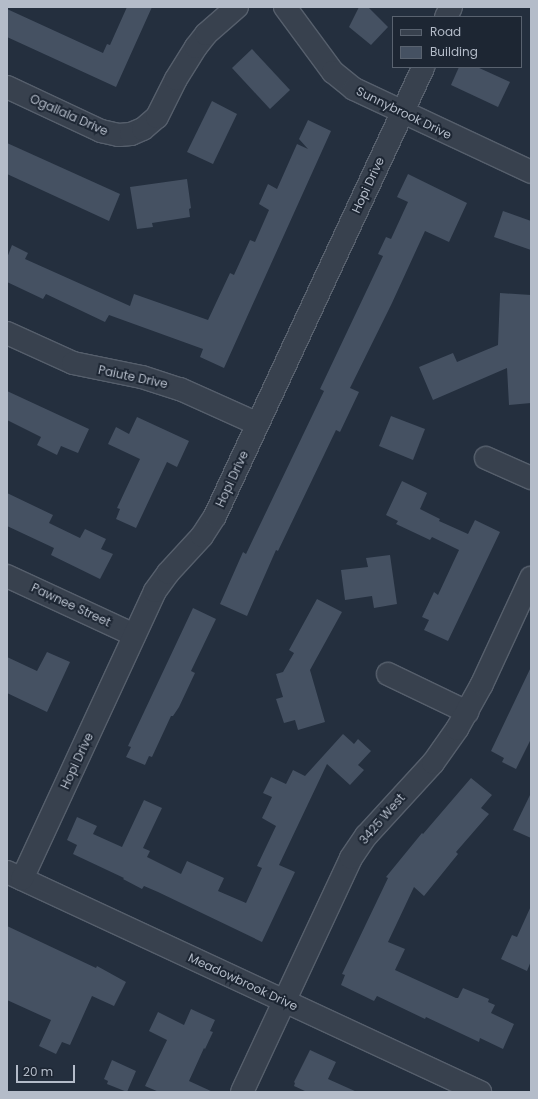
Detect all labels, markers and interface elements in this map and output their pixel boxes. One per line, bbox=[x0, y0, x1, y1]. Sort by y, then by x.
legend bbox=[392, 16, 522, 68]
text: Road bbox=[430, 23, 461, 40]
text: Building bbox=[430, 43, 478, 60]
street label: Sunnybrook Drive bbox=[354, 84, 454, 142]
street label: Ogallala Drive bbox=[28, 91, 110, 139]
street label: Hopi Drive bbox=[349, 155, 387, 215]
street label: Paiute Drive bbox=[97, 363, 169, 391]
street label: Hopi Drive bbox=[213, 449, 251, 509]
street label: Pawnee Street bbox=[29, 580, 113, 630]
street label: Hopi Drive bbox=[58, 731, 96, 791]
street label: 3425 West bbox=[356, 791, 408, 847]
street label: Meadowbrook Drive bbox=[186, 950, 300, 1014]
scale bar bbox=[18, 1057, 77, 1083]
text: 20 m bbox=[23, 1063, 53, 1080]

